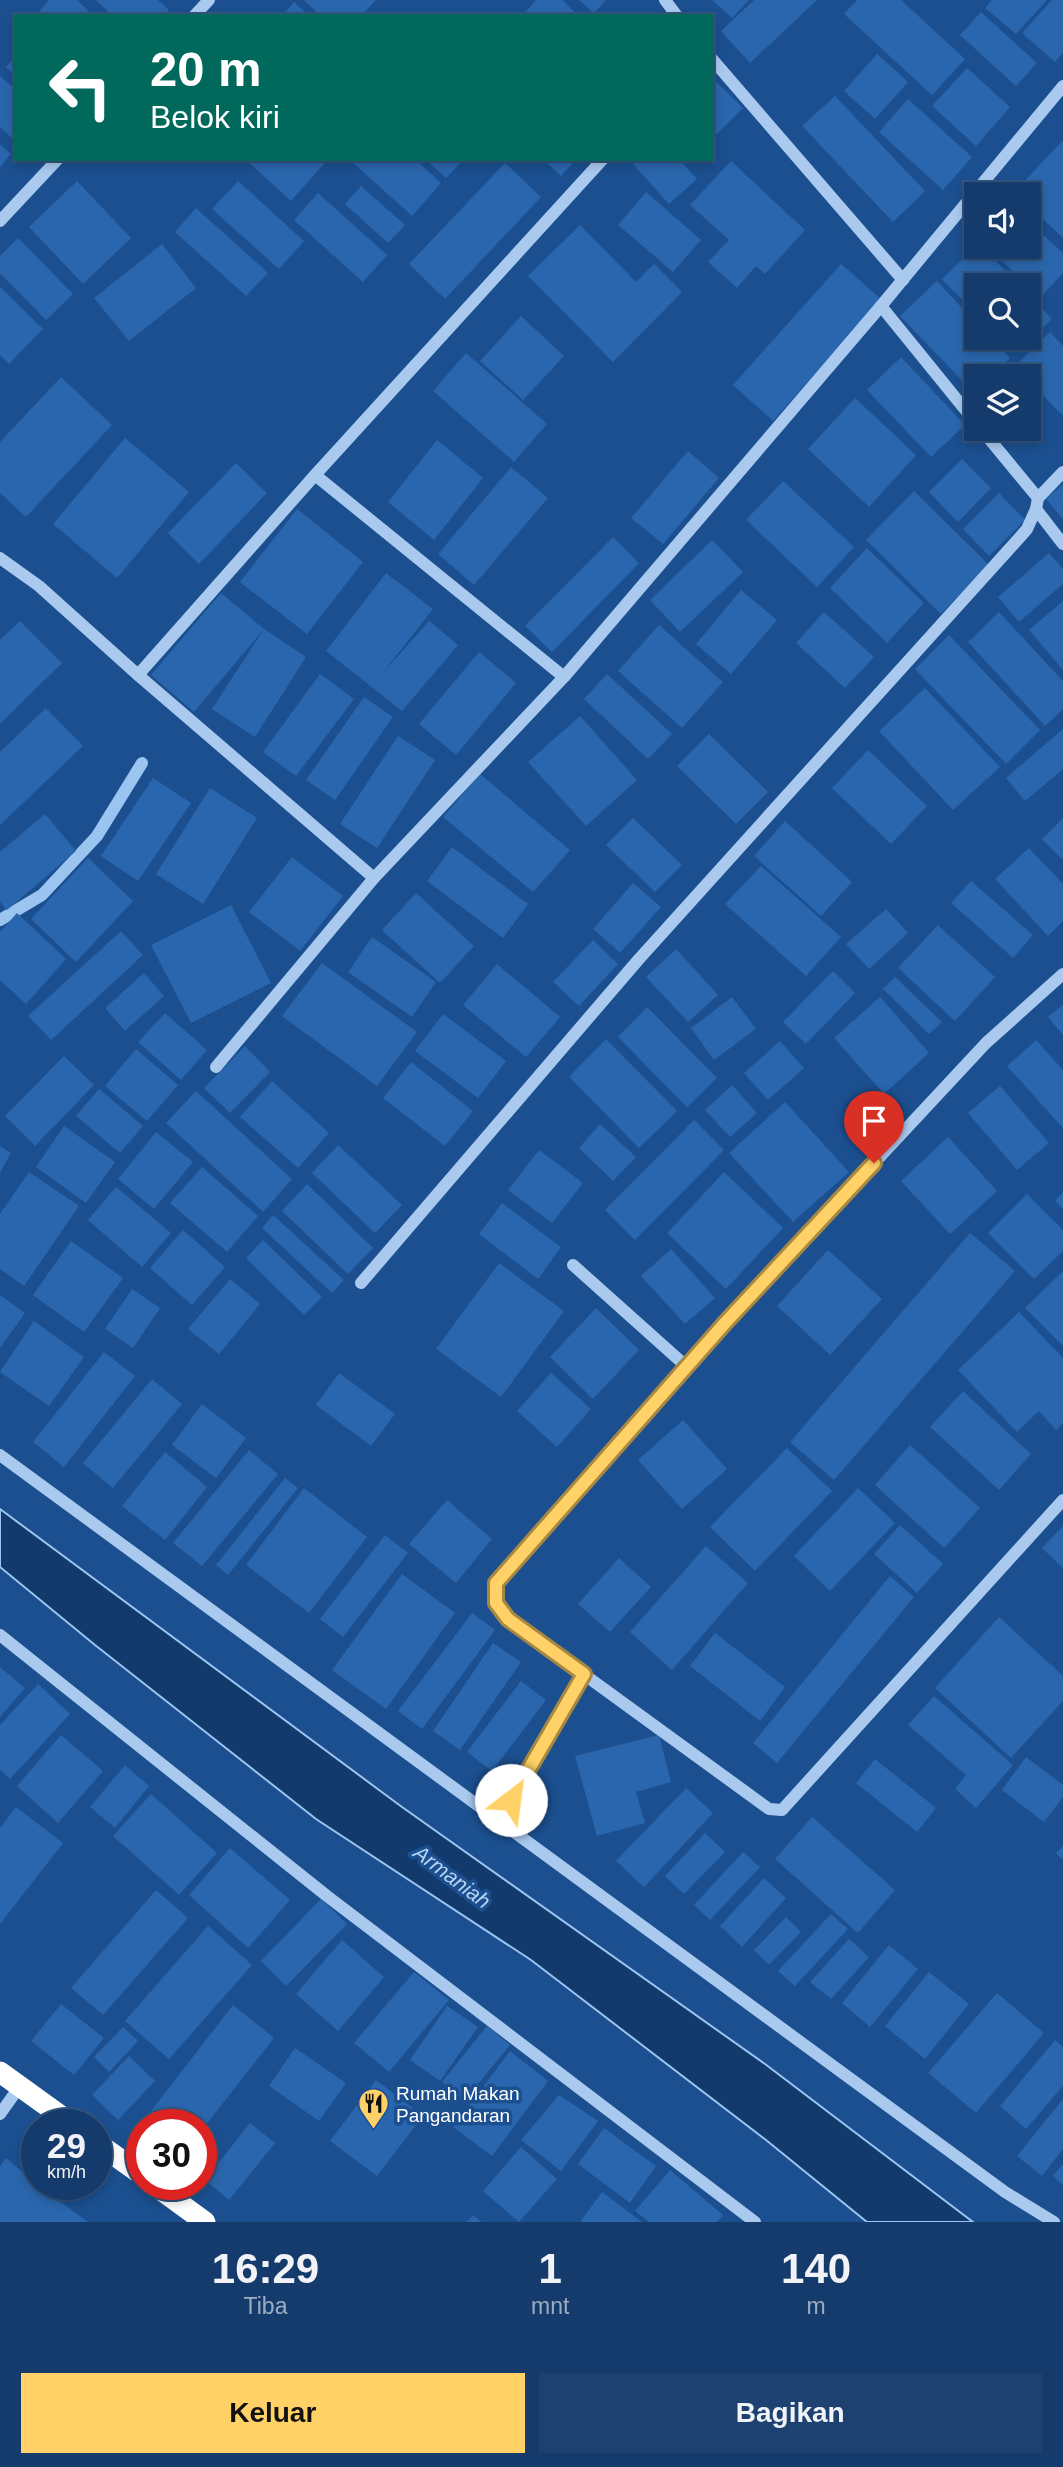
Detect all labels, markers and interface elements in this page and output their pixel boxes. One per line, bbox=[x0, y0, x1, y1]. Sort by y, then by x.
icon: left bbox=[35, 42, 126, 133]
text: 20 m bbox=[150, 42, 262, 96]
text: Belok kiri bbox=[150, 99, 280, 135]
map controls bbox=[964, 182, 1041, 441]
button: sound bbox=[964, 182, 1041, 259]
button: search bbox=[964, 273, 1041, 350]
button: layers bbox=[964, 364, 1041, 441]
pin bbox=[844, 1091, 904, 1163]
icon: arrive bbox=[855, 1102, 893, 1140]
position arrow bbox=[474, 1763, 548, 1837]
water label: Armaniah bbox=[408, 1839, 495, 1913]
place label: Rumah Makan Pangandaran bbox=[396, 2083, 520, 2126]
restaurant icon: Rumah Makan Pangandaran bbox=[356, 2087, 390, 2131]
speed limit sign: 30 bbox=[126, 2109, 217, 2200]
text: 29 bbox=[47, 2126, 86, 2165]
text: km/h bbox=[47, 2162, 86, 2182]
text: 16:29 bbox=[212, 2245, 319, 2292]
text: 1 bbox=[538, 2245, 562, 2292]
text: 140 bbox=[781, 2245, 851, 2292]
text: Tiba bbox=[244, 2293, 287, 2319]
text: mnt bbox=[531, 2293, 569, 2319]
text: m bbox=[807, 2293, 826, 2319]
button: Keluar bbox=[21, 2373, 525, 2453]
button: Bagikan bbox=[539, 2373, 1042, 2453]

